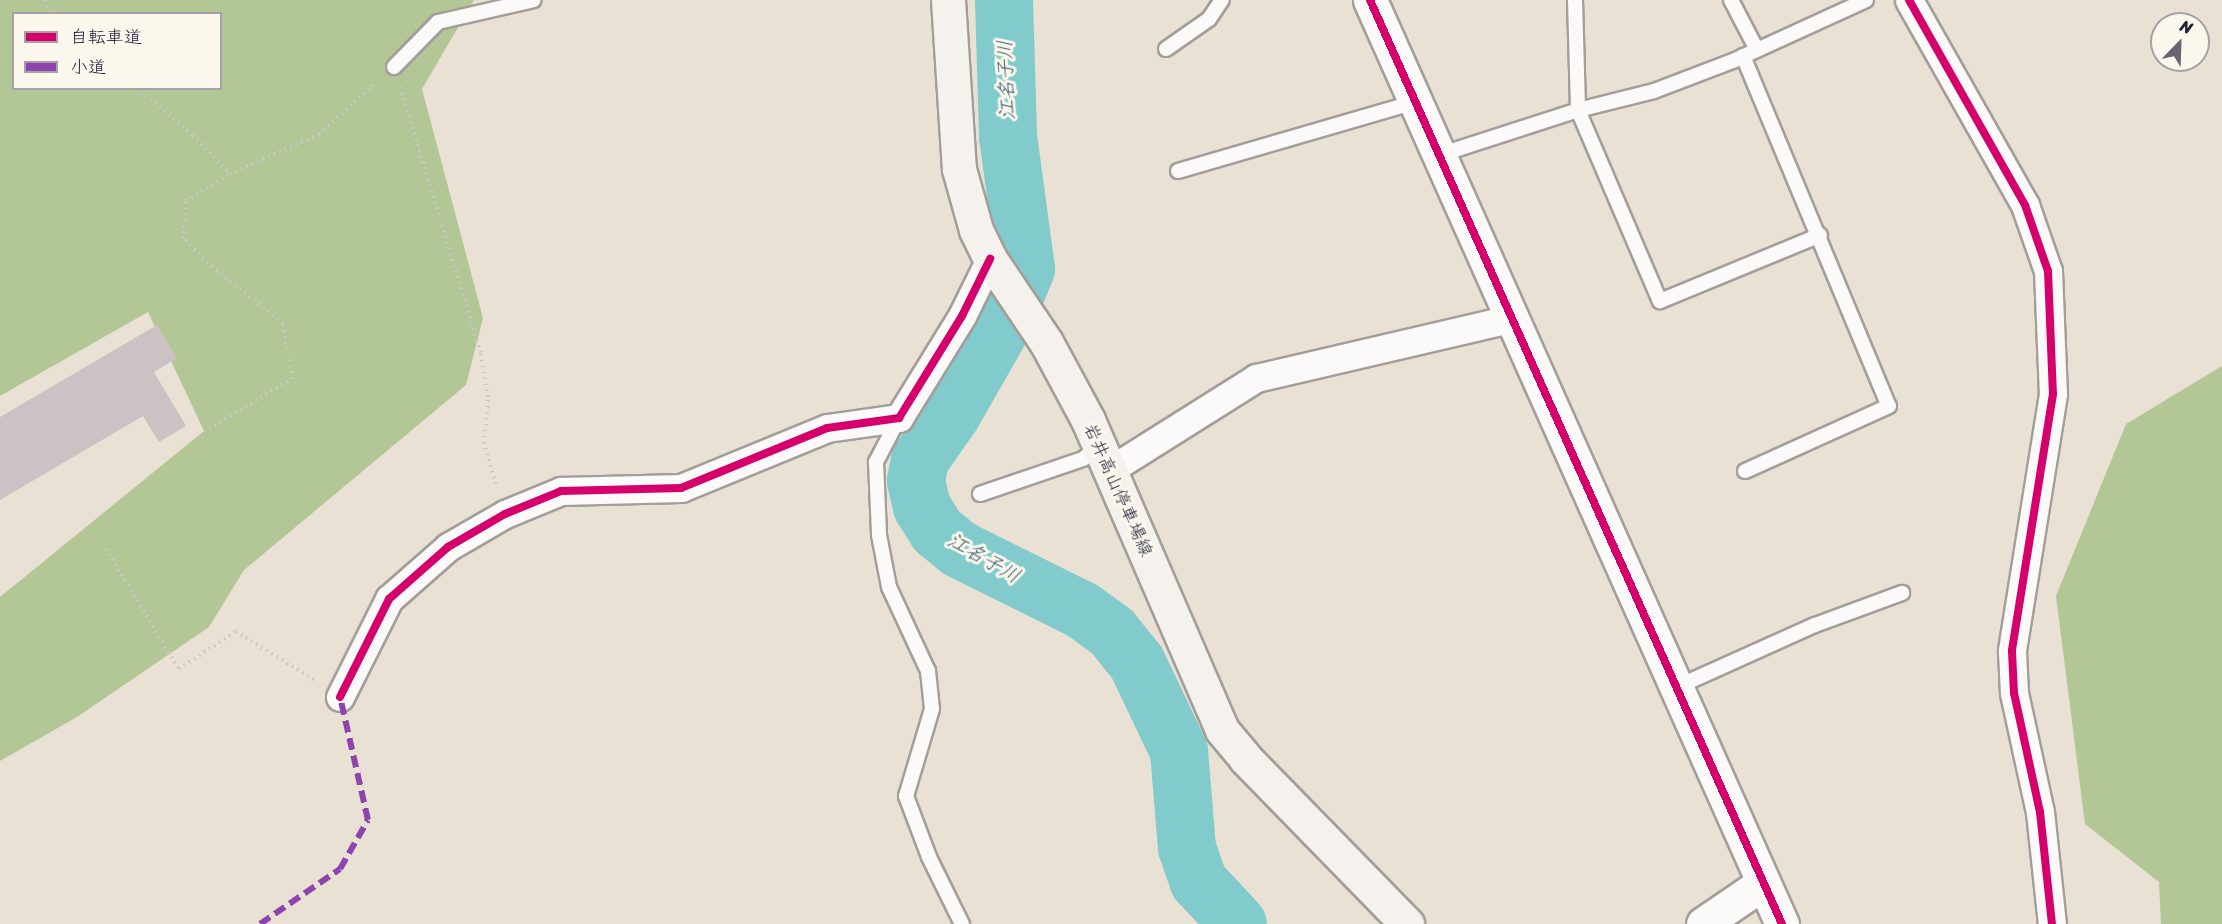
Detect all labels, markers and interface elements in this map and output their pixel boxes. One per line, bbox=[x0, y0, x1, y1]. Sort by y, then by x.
text: N bbox=[2176, 11, 2197, 42]
legend bbox=[12, 12, 222, 90]
north arrow bbox=[2150, 12, 2210, 72]
text: 自転車道 bbox=[70, 21, 142, 53]
water label: 江名子川 bbox=[993, 40, 1019, 120]
text: 小道 bbox=[70, 51, 106, 83]
street label: 岩井高山停車場線 bbox=[1079, 420, 1157, 560]
water label: 江名子川 bbox=[943, 528, 1025, 588]

